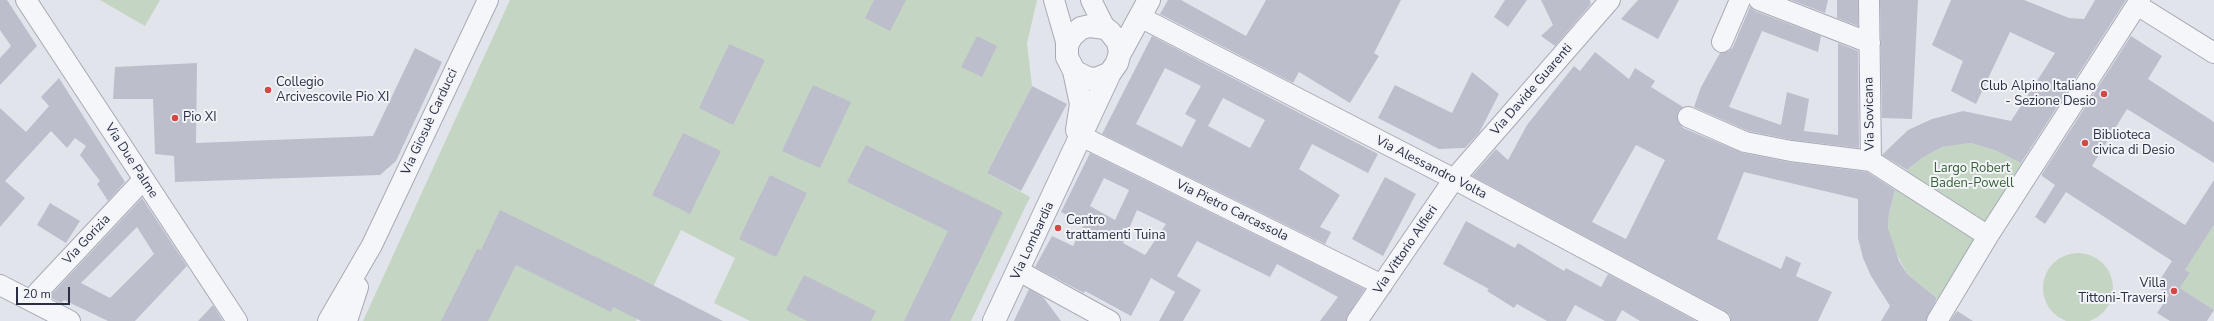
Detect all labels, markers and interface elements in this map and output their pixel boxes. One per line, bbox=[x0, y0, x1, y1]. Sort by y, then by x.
street label: Via Davide Guarenti bbox=[1488, 41, 1576, 139]
street label: Via Giosuè Carducci bbox=[399, 66, 461, 178]
place label: Collegio Arcivescovile Pio XI bbox=[276, 75, 389, 106]
street label: Via Sovicana bbox=[1862, 77, 1878, 151]
place label: Club Alpino Italiano - Sezione Desio bbox=[1980, 79, 2096, 110]
marker: Collegio Arcivescovile Pio XI bbox=[263, 85, 273, 95]
marker: Club Alpino Italiano - Sezione Desio bbox=[2099, 89, 2109, 99]
place label: Pio XI bbox=[183, 110, 217, 126]
marker: Pio XI bbox=[170, 113, 180, 123]
street label: Via Due Palme bbox=[101, 121, 161, 201]
place label: Biblioteca civica di Desio bbox=[2093, 128, 2175, 159]
street label: Via Alessandro Volta bbox=[1373, 133, 1489, 203]
marker: Biblioteca civica di Desio bbox=[2080, 138, 2090, 148]
park label: Largo Robert Baden-Powell bbox=[1930, 161, 2014, 192]
street label: Via Pietro Carcassola bbox=[1173, 177, 1291, 245]
street label: Via Lombardia bbox=[1008, 200, 1058, 282]
street label: Via Vittorio Alfieri bbox=[1371, 203, 1441, 297]
street label: Via Gorizia bbox=[60, 212, 114, 268]
place label: Centro trattamenti Tuina bbox=[1066, 213, 1166, 244]
marker: Centro trattamenti Tuina bbox=[1053, 223, 1063, 233]
place label: Villa Tittoni-Traversi bbox=[2078, 276, 2166, 307]
scale bar bbox=[18, 279, 72, 305]
text: 20 m bbox=[23, 286, 51, 302]
marker: Villa Tittoni-Traversi bbox=[2169, 286, 2179, 296]

